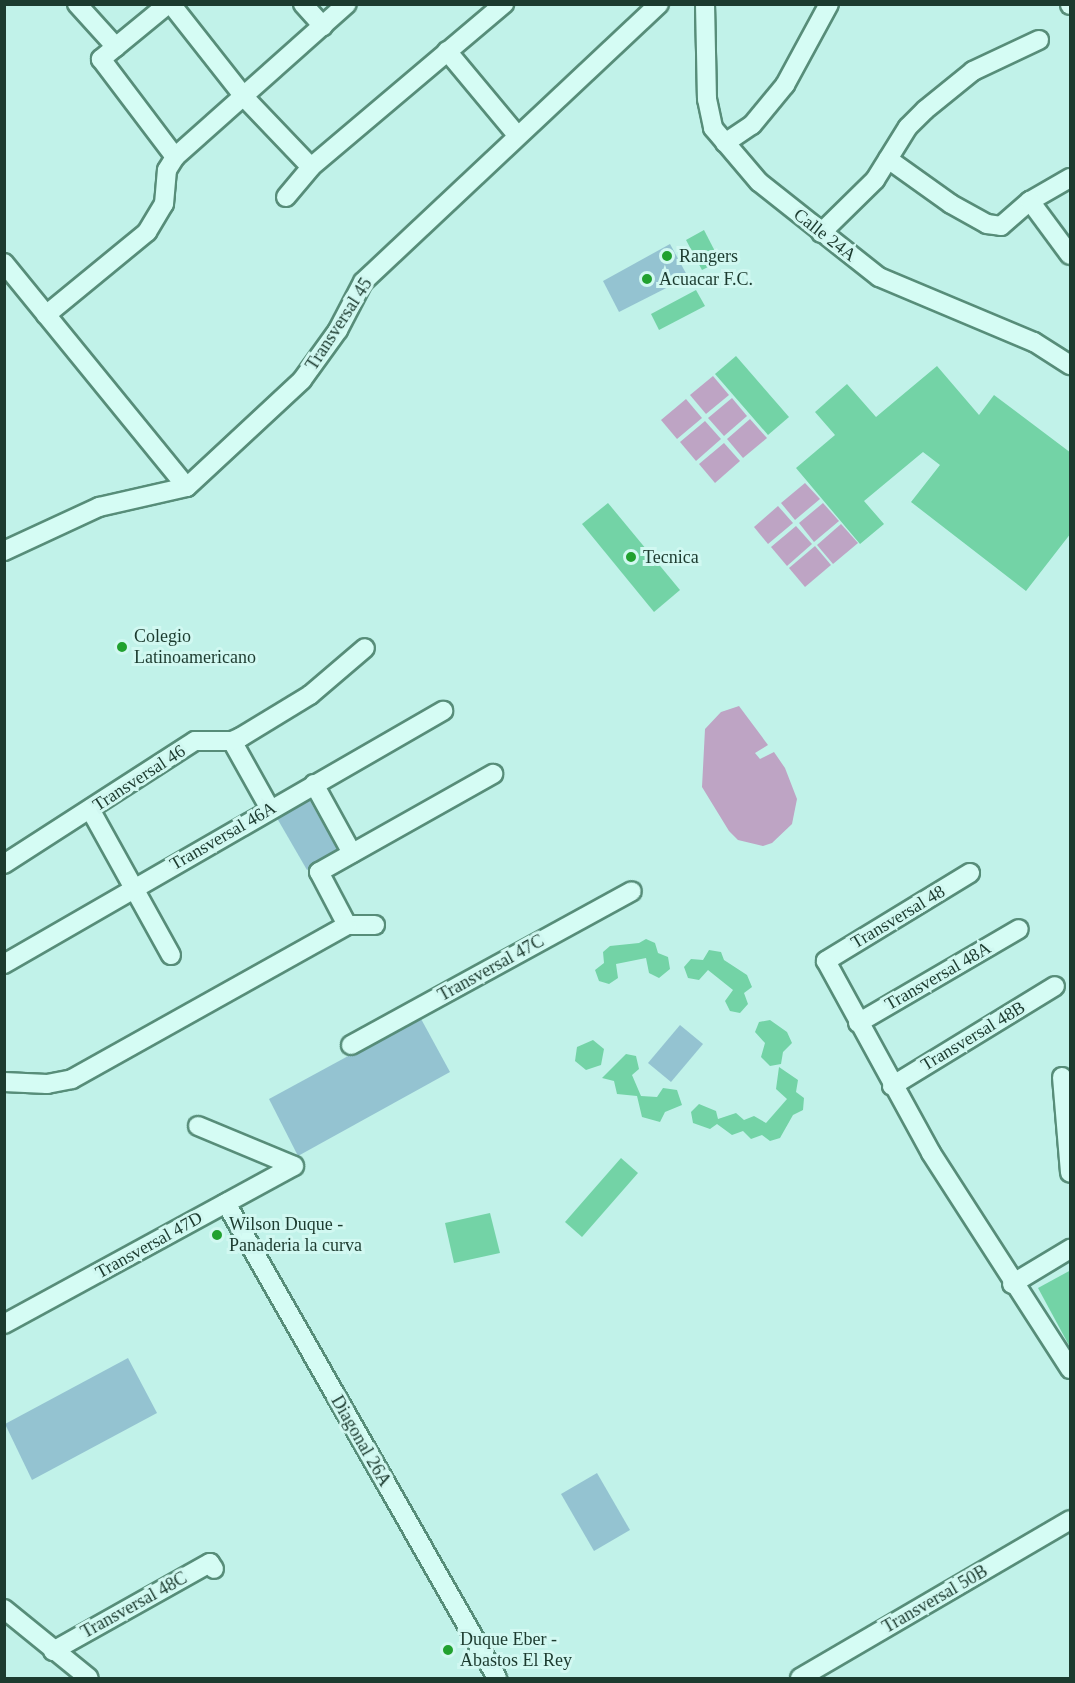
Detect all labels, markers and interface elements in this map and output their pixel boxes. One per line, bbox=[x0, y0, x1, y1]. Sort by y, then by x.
street label: Calle 24A bbox=[789, 204, 861, 266]
place label: Rangers bbox=[679, 245, 738, 267]
marker: Rangers bbox=[660, 249, 674, 263]
place label: Acuacar F.C. bbox=[659, 268, 753, 290]
marker: Acuacar F.C. bbox=[640, 272, 654, 286]
street label: Transversal 45 bbox=[301, 274, 377, 374]
place label: Tecnica bbox=[643, 546, 699, 568]
marker: Tecnica bbox=[624, 550, 638, 564]
place label: Colegio Latinoamericano bbox=[134, 626, 256, 668]
marker: Colegio Latinoamericano bbox=[115, 640, 129, 654]
street label: Transversal 46 bbox=[89, 740, 189, 816]
street label: Transversal 46A bbox=[166, 797, 280, 875]
street label: Transversal 48 bbox=[847, 880, 949, 954]
street label: Transversal 47C bbox=[434, 930, 548, 1006]
street label: Transversal 48A bbox=[881, 937, 995, 1015]
street label: Transversal 48B bbox=[917, 996, 1029, 1076]
street label: Transversal 47D bbox=[92, 1207, 206, 1283]
place label: Wilson Duque - Panaderia la curva bbox=[229, 1214, 362, 1256]
marker: Wilson Duque - Panaderia la curva bbox=[210, 1228, 224, 1242]
street label: Diagonal 26A bbox=[326, 1392, 396, 1490]
street label: Transversal 50B bbox=[879, 1560, 991, 1638]
street label: Transversal 48C bbox=[77, 1567, 191, 1643]
place label: Duque Eber - Abastos El Rey bbox=[460, 1629, 572, 1672]
marker: Duque Eber - Abastos El Rey bbox=[441, 1643, 455, 1657]

